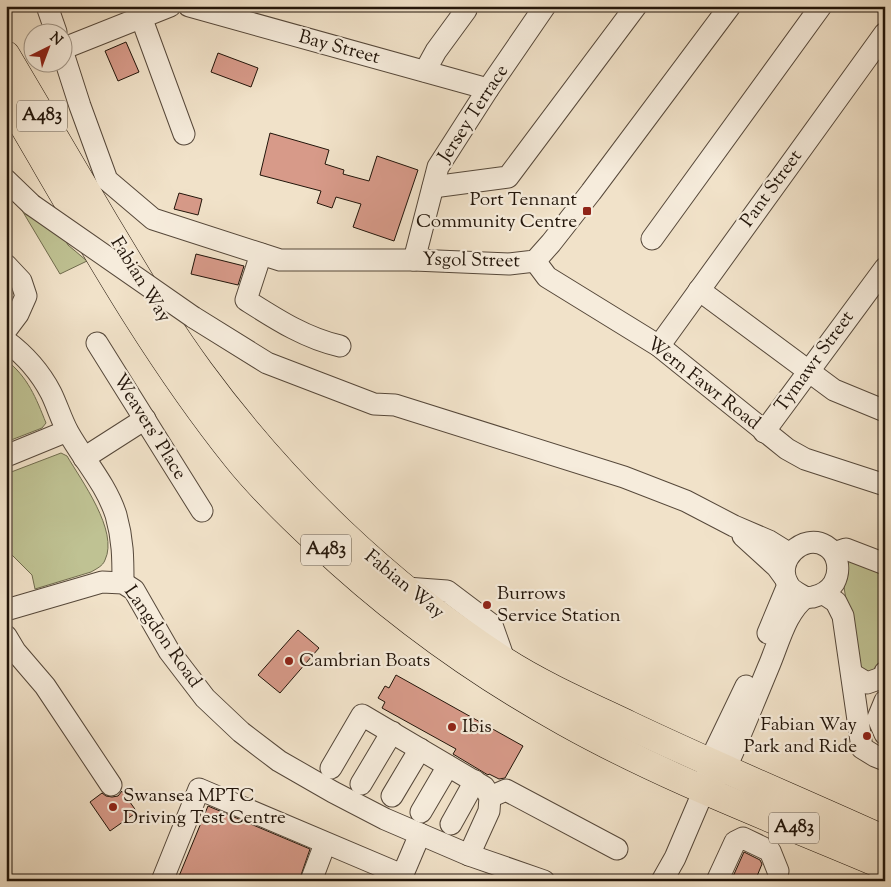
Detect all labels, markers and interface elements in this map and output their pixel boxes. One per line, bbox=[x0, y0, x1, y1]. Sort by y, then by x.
north arrow bbox=[22, 22, 72, 72]
street label: Bay Street bbox=[295, 24, 383, 72]
text: N bbox=[45, 29, 66, 51]
street label: Jersey Terrace bbox=[432, 60, 516, 169]
road number: A483 bbox=[17, 100, 67, 132]
street label: Pant Street bbox=[735, 144, 810, 233]
place label: Port Tennant Community Centre bbox=[416, 187, 577, 236]
marker: Port Tennant Community Centre bbox=[581, 205, 593, 217]
street label: Fabian Way bbox=[103, 232, 177, 329]
street label: Ysgol Street bbox=[422, 247, 521, 275]
street label: Tymawr Street bbox=[769, 305, 861, 418]
street label: Wern Fawr Road bbox=[641, 331, 766, 437]
street label: Weavers' Place bbox=[106, 369, 192, 485]
road number: A483 bbox=[301, 534, 351, 566]
street label: Fabian Way bbox=[358, 544, 450, 626]
street label: Langdon Road bbox=[117, 580, 207, 694]
place label: Burrows Service Station bbox=[497, 581, 621, 630]
marker: Burrows Service Station bbox=[481, 599, 493, 611]
place label: Cambrian Boats bbox=[299, 648, 430, 675]
marker: Cambrian Boats bbox=[283, 655, 295, 667]
place label: Fabian Way Park and Ride bbox=[744, 712, 858, 761]
place label: Ibis bbox=[462, 714, 492, 741]
marker: Ibis bbox=[446, 721, 458, 733]
marker: Fabian Way Park and Ride bbox=[861, 730, 873, 742]
place label: Swansea MPTC Driving Test Centre bbox=[123, 783, 286, 832]
marker: Swansea MPTC Driving Test Centre bbox=[107, 801, 119, 813]
road number: A483 bbox=[769, 812, 819, 844]

